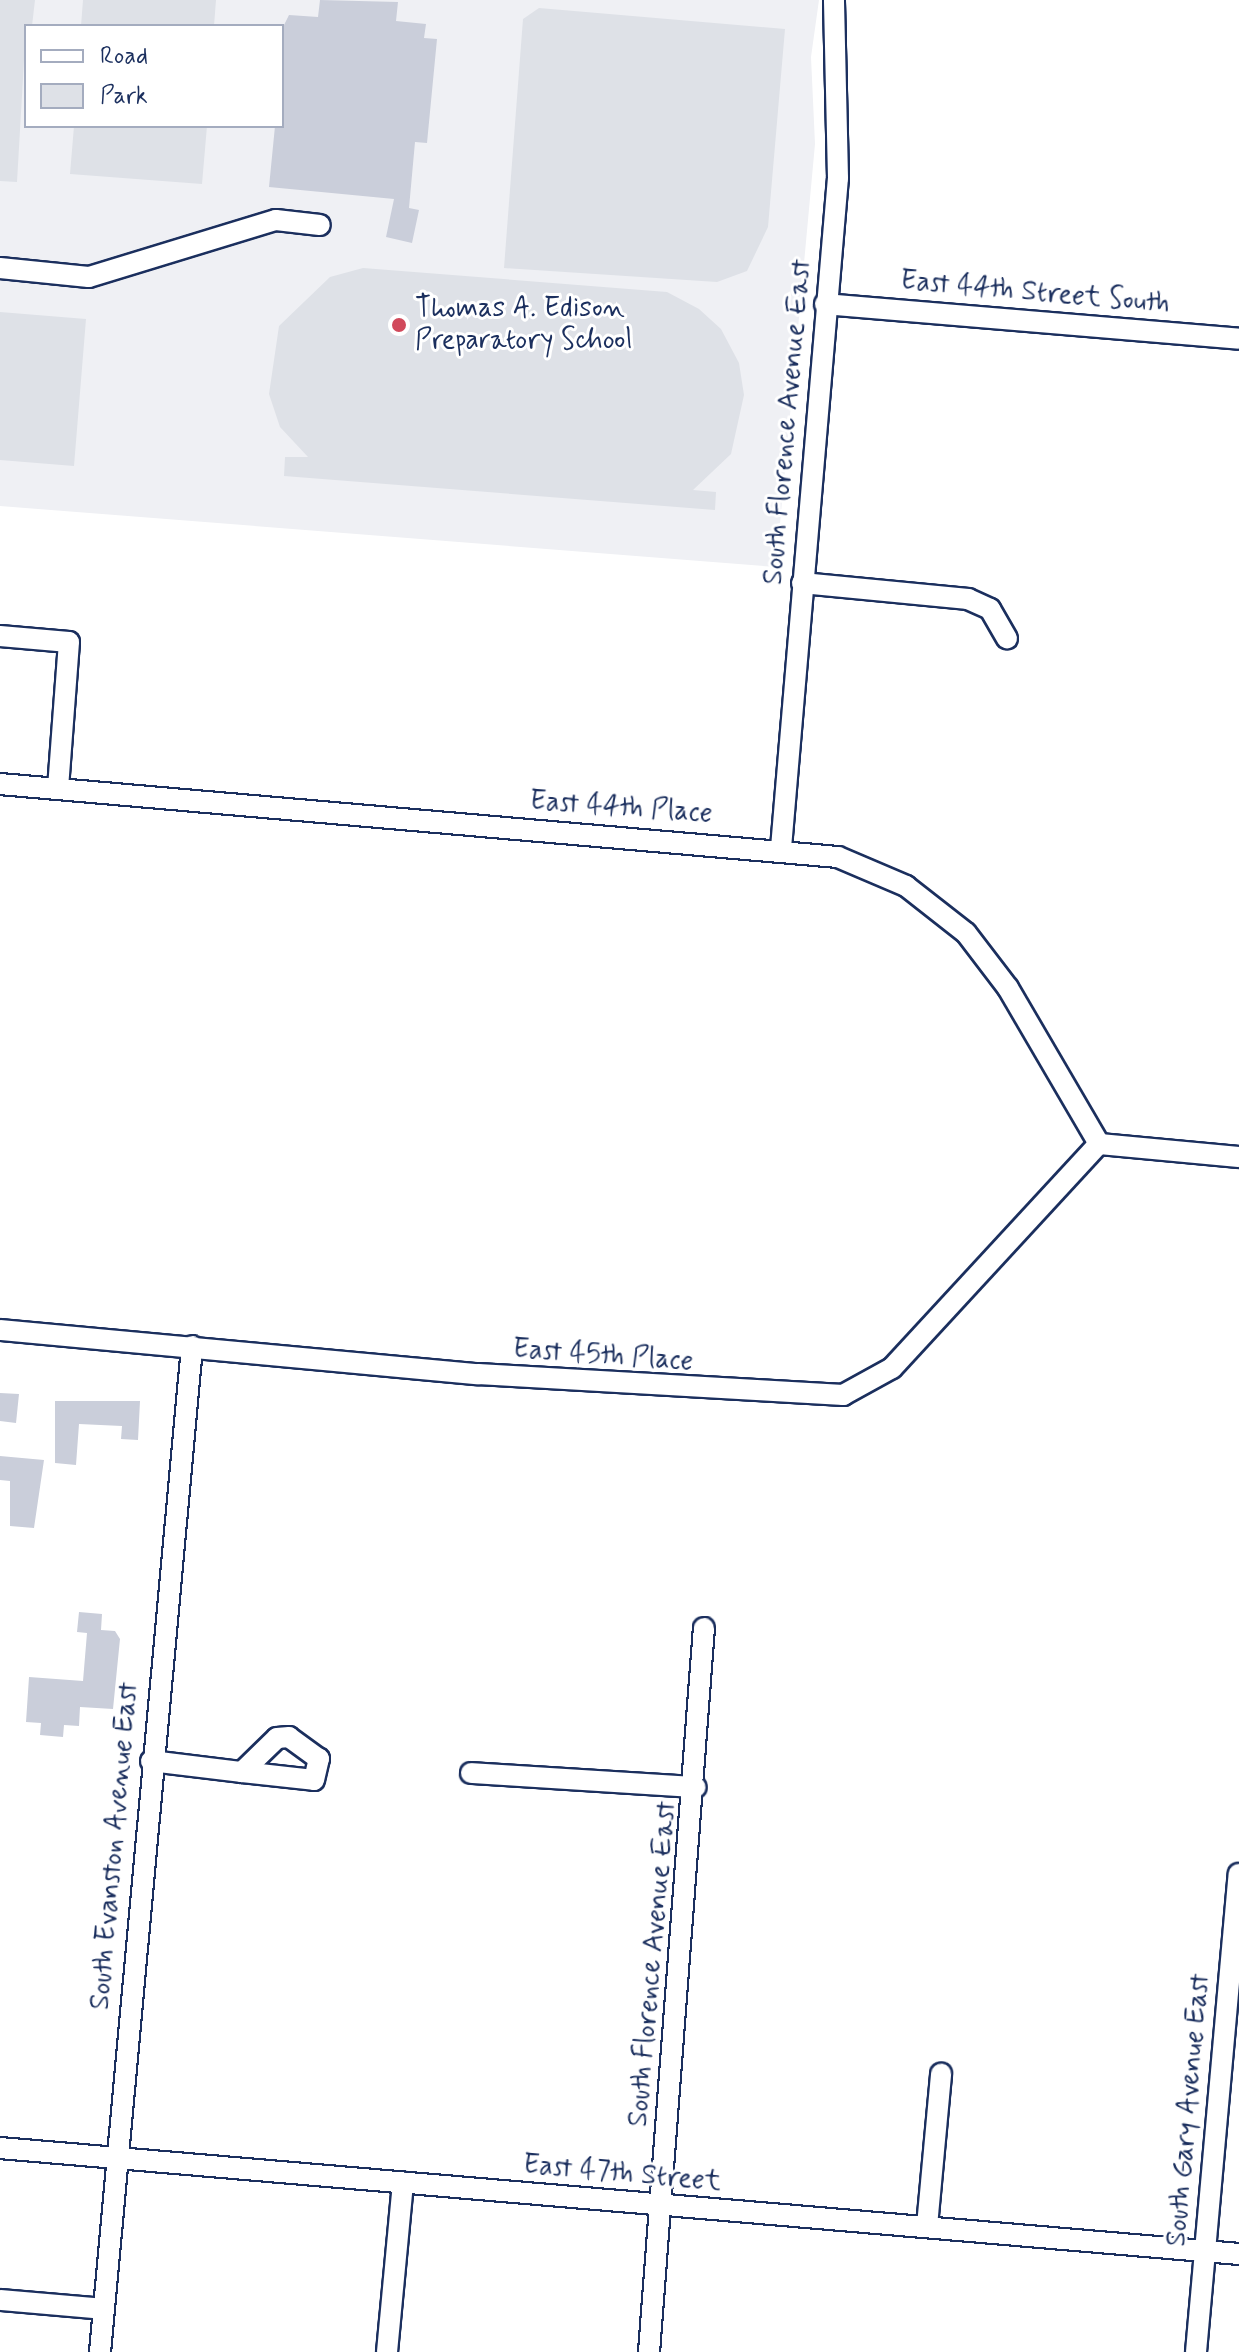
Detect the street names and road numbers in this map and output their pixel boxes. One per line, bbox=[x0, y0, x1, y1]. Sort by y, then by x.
street label: South Florence Avenue East bbox=[757, 261, 819, 583]
street label: East 44th Street South bbox=[899, 265, 1171, 321]
street label: East 44th Place bbox=[529, 785, 713, 831]
street label: East 45th Place bbox=[512, 1333, 694, 1379]
street label: South Evanston Avenue East bbox=[84, 1683, 146, 2009]
street label: South Florence Avenue East bbox=[622, 1803, 684, 2125]
street label: South Gary Avenue East bbox=[1160, 1971, 1218, 2249]
street label: East 47th Street bbox=[522, 2149, 722, 2199]

